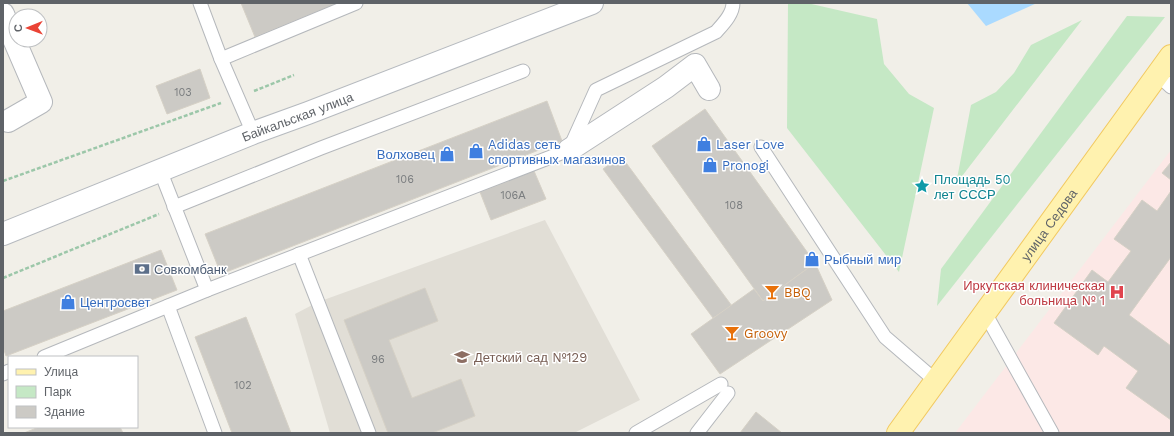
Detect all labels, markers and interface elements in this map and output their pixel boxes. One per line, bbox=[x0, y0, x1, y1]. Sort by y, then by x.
north arrow bbox=[8, 8, 48, 48]
text: С bbox=[12, 24, 25, 32]
house number: 103 bbox=[174, 86, 192, 99]
street label: Байкальская улица bbox=[240, 89, 356, 144]
shop icon: Laser Love bbox=[695, 135, 713, 153]
place label: Adidas сеть спортивных магазинов bbox=[488, 137, 626, 167]
place label: Laser Love bbox=[716, 137, 785, 152]
shop icon: Adidas сеть спортивных магазинов bbox=[467, 142, 485, 160]
shop icon: Волховец bbox=[438, 145, 456, 163]
place label: Волховец bbox=[377, 147, 436, 162]
shop icon: Pronogi bbox=[701, 156, 719, 174]
place label: Pronogi bbox=[722, 158, 769, 173]
place label: Площадь 50 лет СССР bbox=[934, 172, 1011, 202]
house number: 106 bbox=[396, 173, 414, 186]
place icon: Площадь 50 лет СССР bbox=[913, 177, 931, 195]
street label: улица Седова bbox=[1018, 185, 1080, 264]
house number: 106А bbox=[500, 189, 526, 202]
house number: 108 bbox=[725, 199, 743, 212]
shop icon: Рыбный мир bbox=[803, 250, 821, 268]
place label: Рыбный мир bbox=[824, 252, 901, 267]
bank icon: Совкомбанк bbox=[133, 260, 151, 278]
place label: Совкомбанк bbox=[154, 262, 227, 277]
place label: Иркутская клиническая больница № 1 bbox=[963, 278, 1105, 308]
bar icon: BBQ bbox=[763, 283, 781, 301]
hospital icon: Иркутская клиническая больница № 1 bbox=[1108, 283, 1126, 301]
place label: BBQ bbox=[784, 285, 811, 300]
shop icon: Центросвет bbox=[59, 293, 77, 311]
place label: Центросвет bbox=[80, 295, 150, 310]
bar icon: Groovy bbox=[723, 324, 741, 342]
place label: Groovy bbox=[744, 326, 788, 341]
school or university icon: Детский сад №129 bbox=[453, 348, 471, 366]
place label: Детский сад №129 bbox=[474, 350, 587, 365]
house number: 96 bbox=[371, 353, 385, 366]
legend bbox=[8, 356, 138, 428]
text: Улица bbox=[44, 365, 78, 379]
house number: 102 bbox=[234, 379, 252, 392]
text: Парк bbox=[44, 385, 72, 399]
text: Здание bbox=[44, 405, 85, 419]

